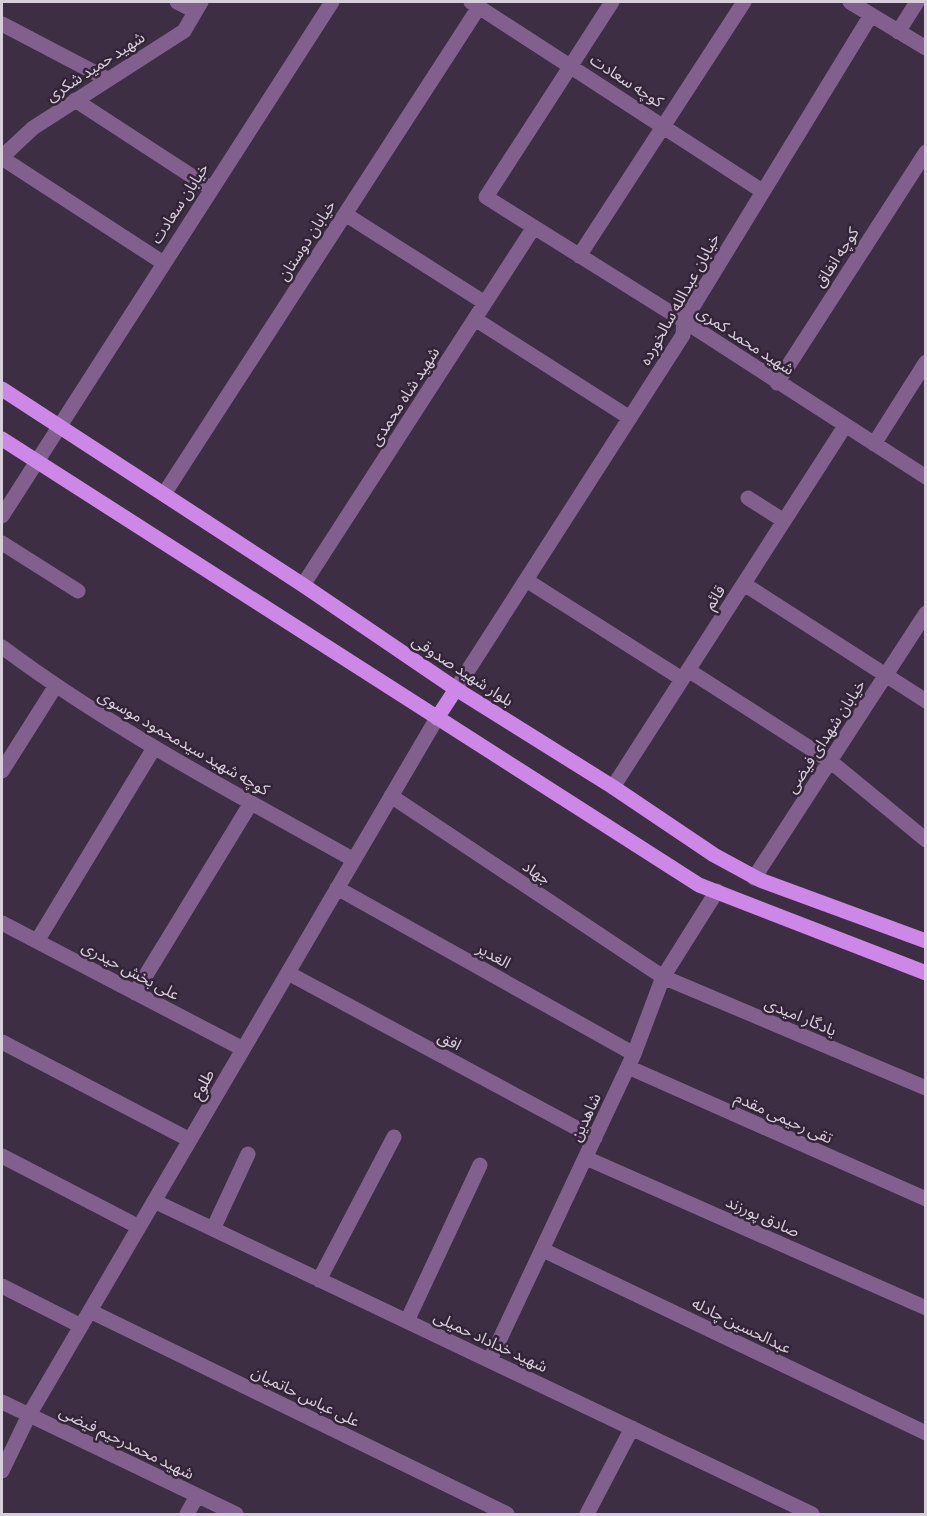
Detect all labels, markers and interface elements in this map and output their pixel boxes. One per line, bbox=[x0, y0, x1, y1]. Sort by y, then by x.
street label: شهید حمید شکری bbox=[41, 26, 149, 106]
street label: کوچه سعادت bbox=[586, 48, 668, 112]
street label: خیابان سعادت bbox=[145, 158, 213, 248]
street label: خیابان دوستان bbox=[272, 195, 340, 285]
street label: کوچه انفاق bbox=[808, 222, 864, 291]
street label: خیابان عبدالله سالخورده bbox=[634, 229, 724, 369]
street label: شهید محمد کمری bbox=[693, 300, 799, 380]
street label: شهید شاه محمدی bbox=[364, 342, 444, 450]
street label: قائم bbox=[698, 580, 732, 615]
street label: بلوار شهید صدوقی bbox=[408, 629, 518, 711]
street label: خیابان شهدای فیضی bbox=[780, 675, 870, 797]
street label: کوچه شهید سیدمحمود موسوی bbox=[94, 684, 274, 800]
street label: جهاد bbox=[518, 855, 556, 889]
street label: علی بخش حیدری bbox=[78, 935, 184, 1005]
street label: الغدیر bbox=[472, 936, 515, 973]
street label: یادگار امیدی bbox=[762, 991, 840, 1041]
street label: افق bbox=[434, 1025, 466, 1055]
street label: طلوع bbox=[185, 1065, 221, 1104]
street label: تقی رحیمی مقدم bbox=[731, 1086, 837, 1150]
street label: شاهدین bbox=[564, 1089, 606, 1145]
street label: صادق پورزند bbox=[723, 1190, 803, 1242]
street label: عبدالحسین چادله bbox=[688, 1291, 795, 1359]
street label: شهید خداداد حمیلی bbox=[430, 1305, 552, 1377]
street label: علی عباس حاتمیان bbox=[248, 1360, 364, 1432]
street label: شهید محمدرحیم فیضی bbox=[55, 1400, 198, 1486]

